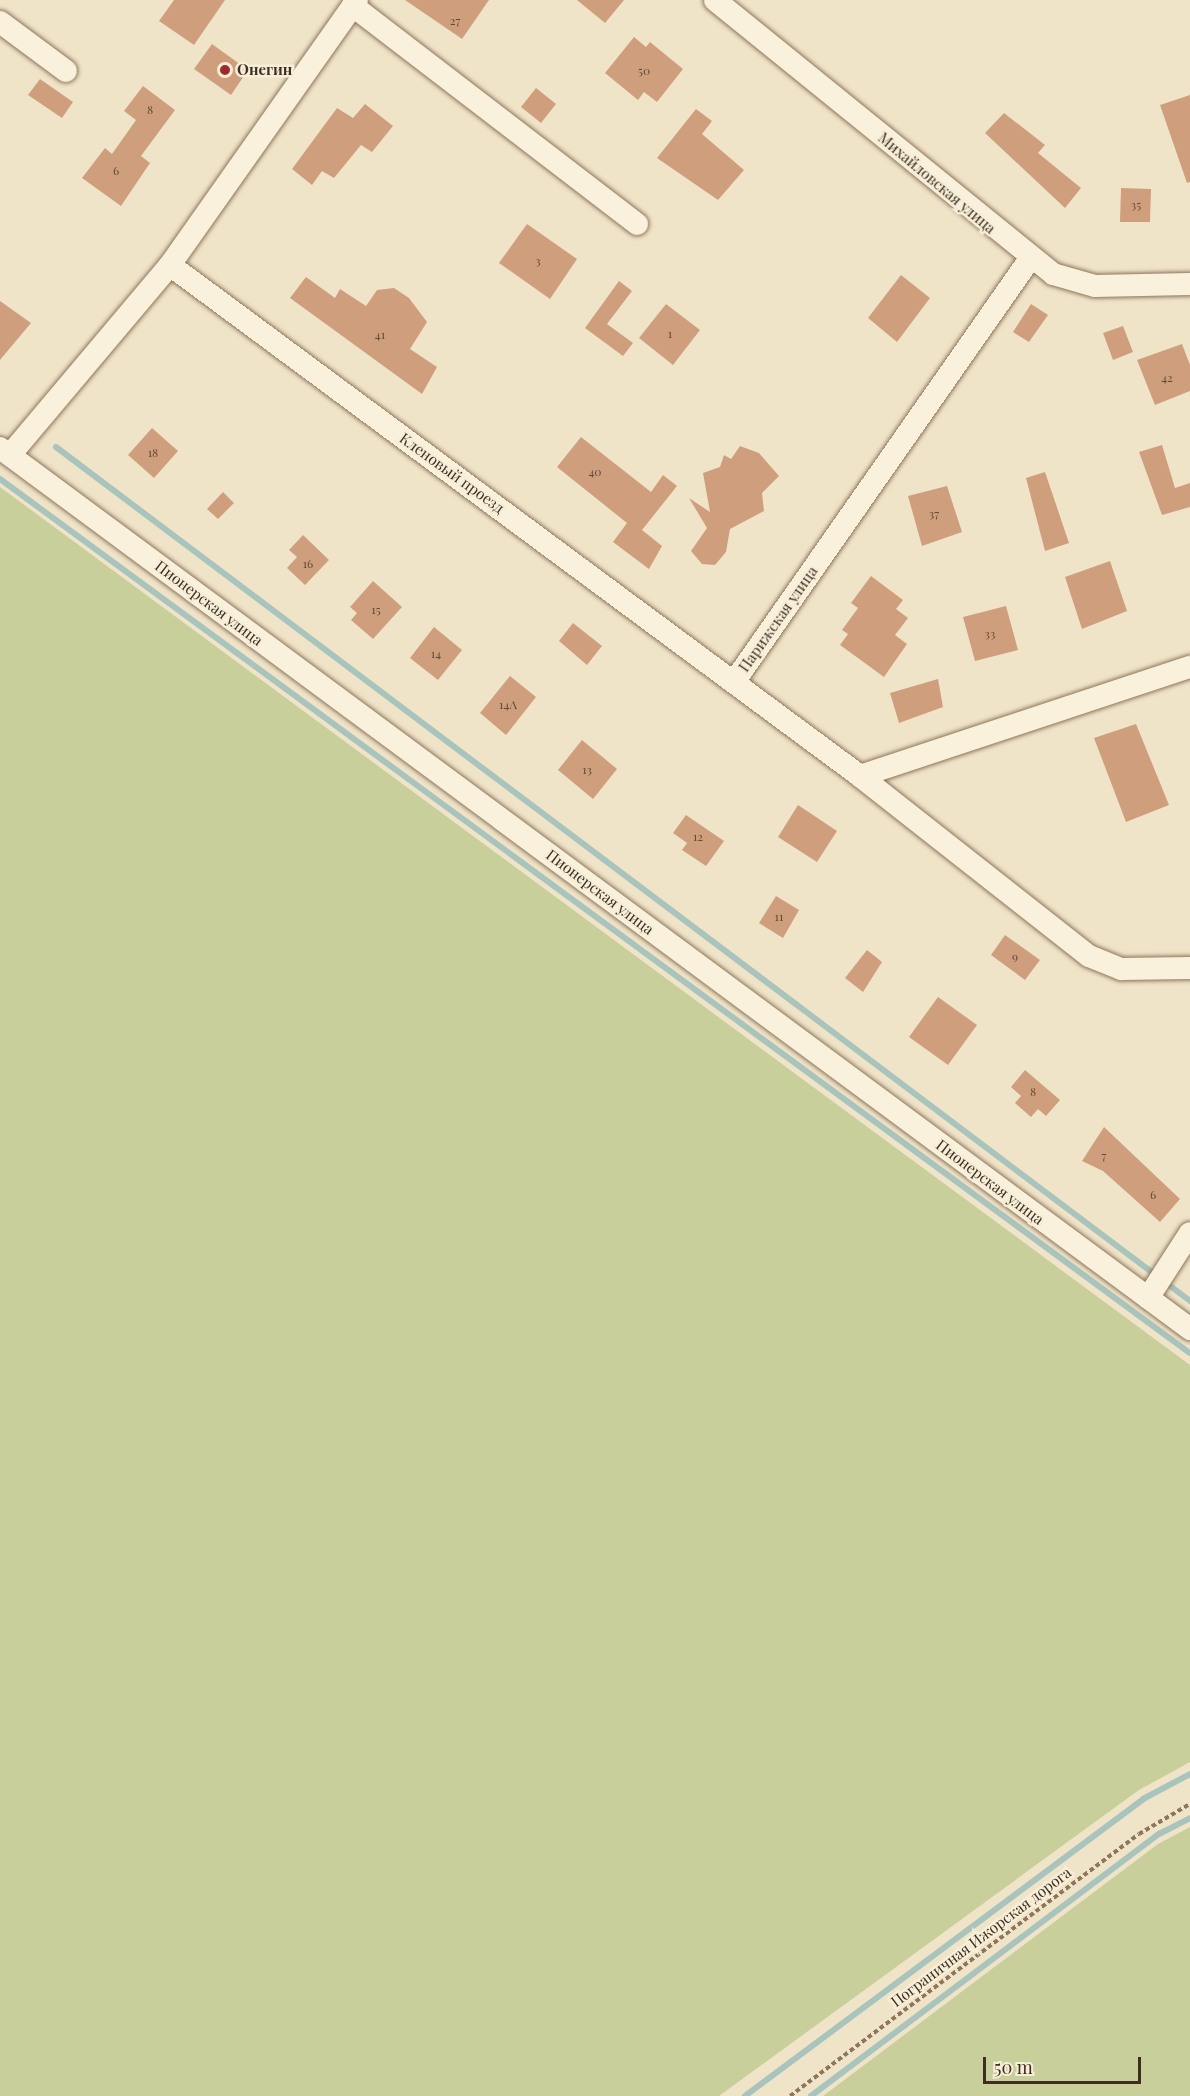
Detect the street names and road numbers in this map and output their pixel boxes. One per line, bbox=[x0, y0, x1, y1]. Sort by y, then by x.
street label: Михайловская улица bbox=[875, 129, 999, 237]
street label: Кленовый проезд bbox=[396, 429, 508, 517]
street label: Пионерская улица bbox=[152, 557, 266, 649]
street label: Парижская улица bbox=[735, 563, 821, 675]
street label: Пионерская улица bbox=[543, 846, 657, 938]
street label: Пионерская улица bbox=[933, 1136, 1047, 1228]
street label: Пограничная Ижорская дорога bbox=[887, 1863, 1075, 2011]

